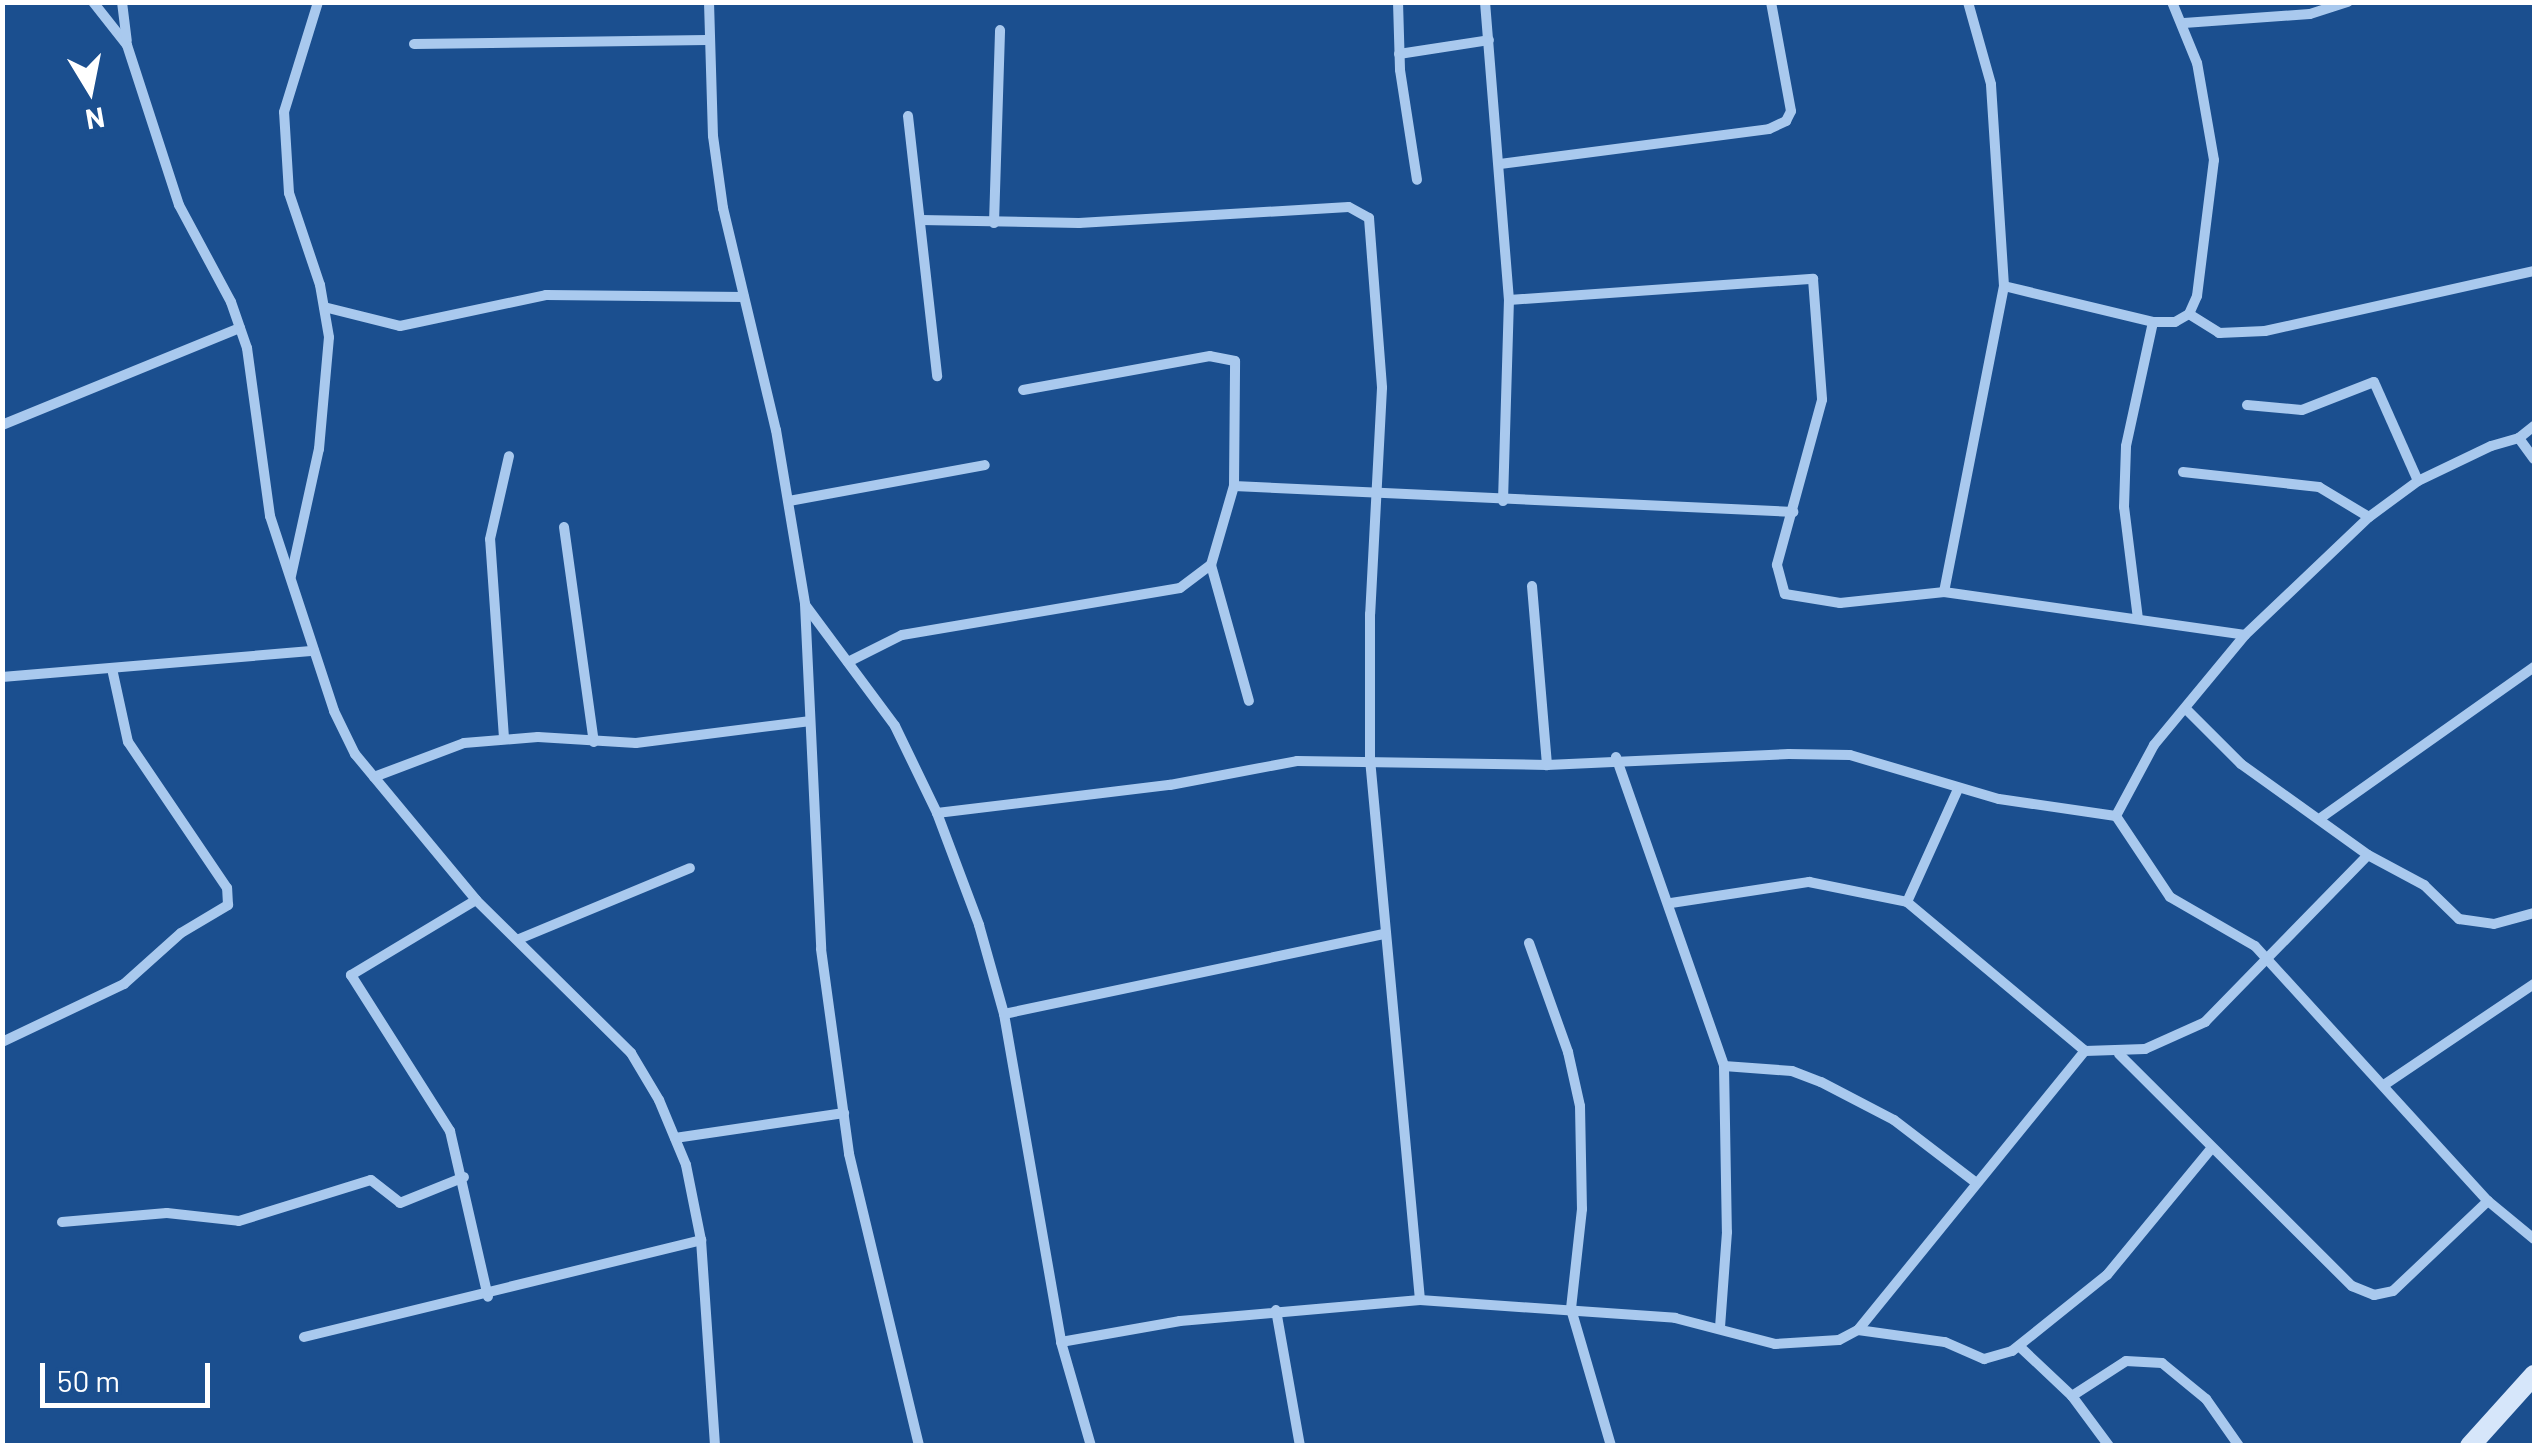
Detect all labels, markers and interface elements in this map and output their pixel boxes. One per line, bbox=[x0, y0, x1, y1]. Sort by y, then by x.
north arrow bbox=[40, 40, 140, 140]
text: N bbox=[83, 101, 107, 138]
scale bar bbox=[45, 1343, 215, 1405]
text: 50 m bbox=[57, 1362, 120, 1398]

